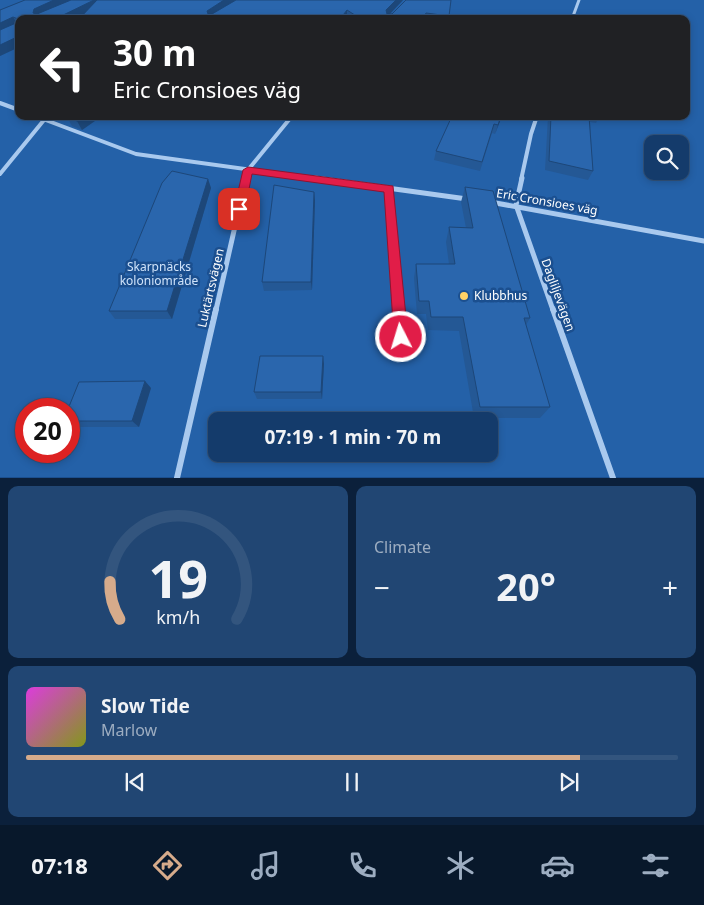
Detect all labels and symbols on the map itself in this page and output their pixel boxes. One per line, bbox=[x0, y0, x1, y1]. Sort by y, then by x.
street label: Eric Cronsioes väg bbox=[495, 184, 599, 219]
pin bbox=[218, 188, 260, 230]
street label: Luktärtsvägen bbox=[193, 247, 228, 329]
street label: Dagliljevägen bbox=[537, 256, 579, 334]
park label: Skarpnäcks koloniområde bbox=[120, 258, 199, 289]
place label: Klubbhus bbox=[474, 287, 528, 304]
marker: Klubbhus bbox=[458, 290, 470, 302]
position arrow bbox=[374, 310, 426, 362]
speed limit sign: 20 bbox=[15, 398, 80, 463]

